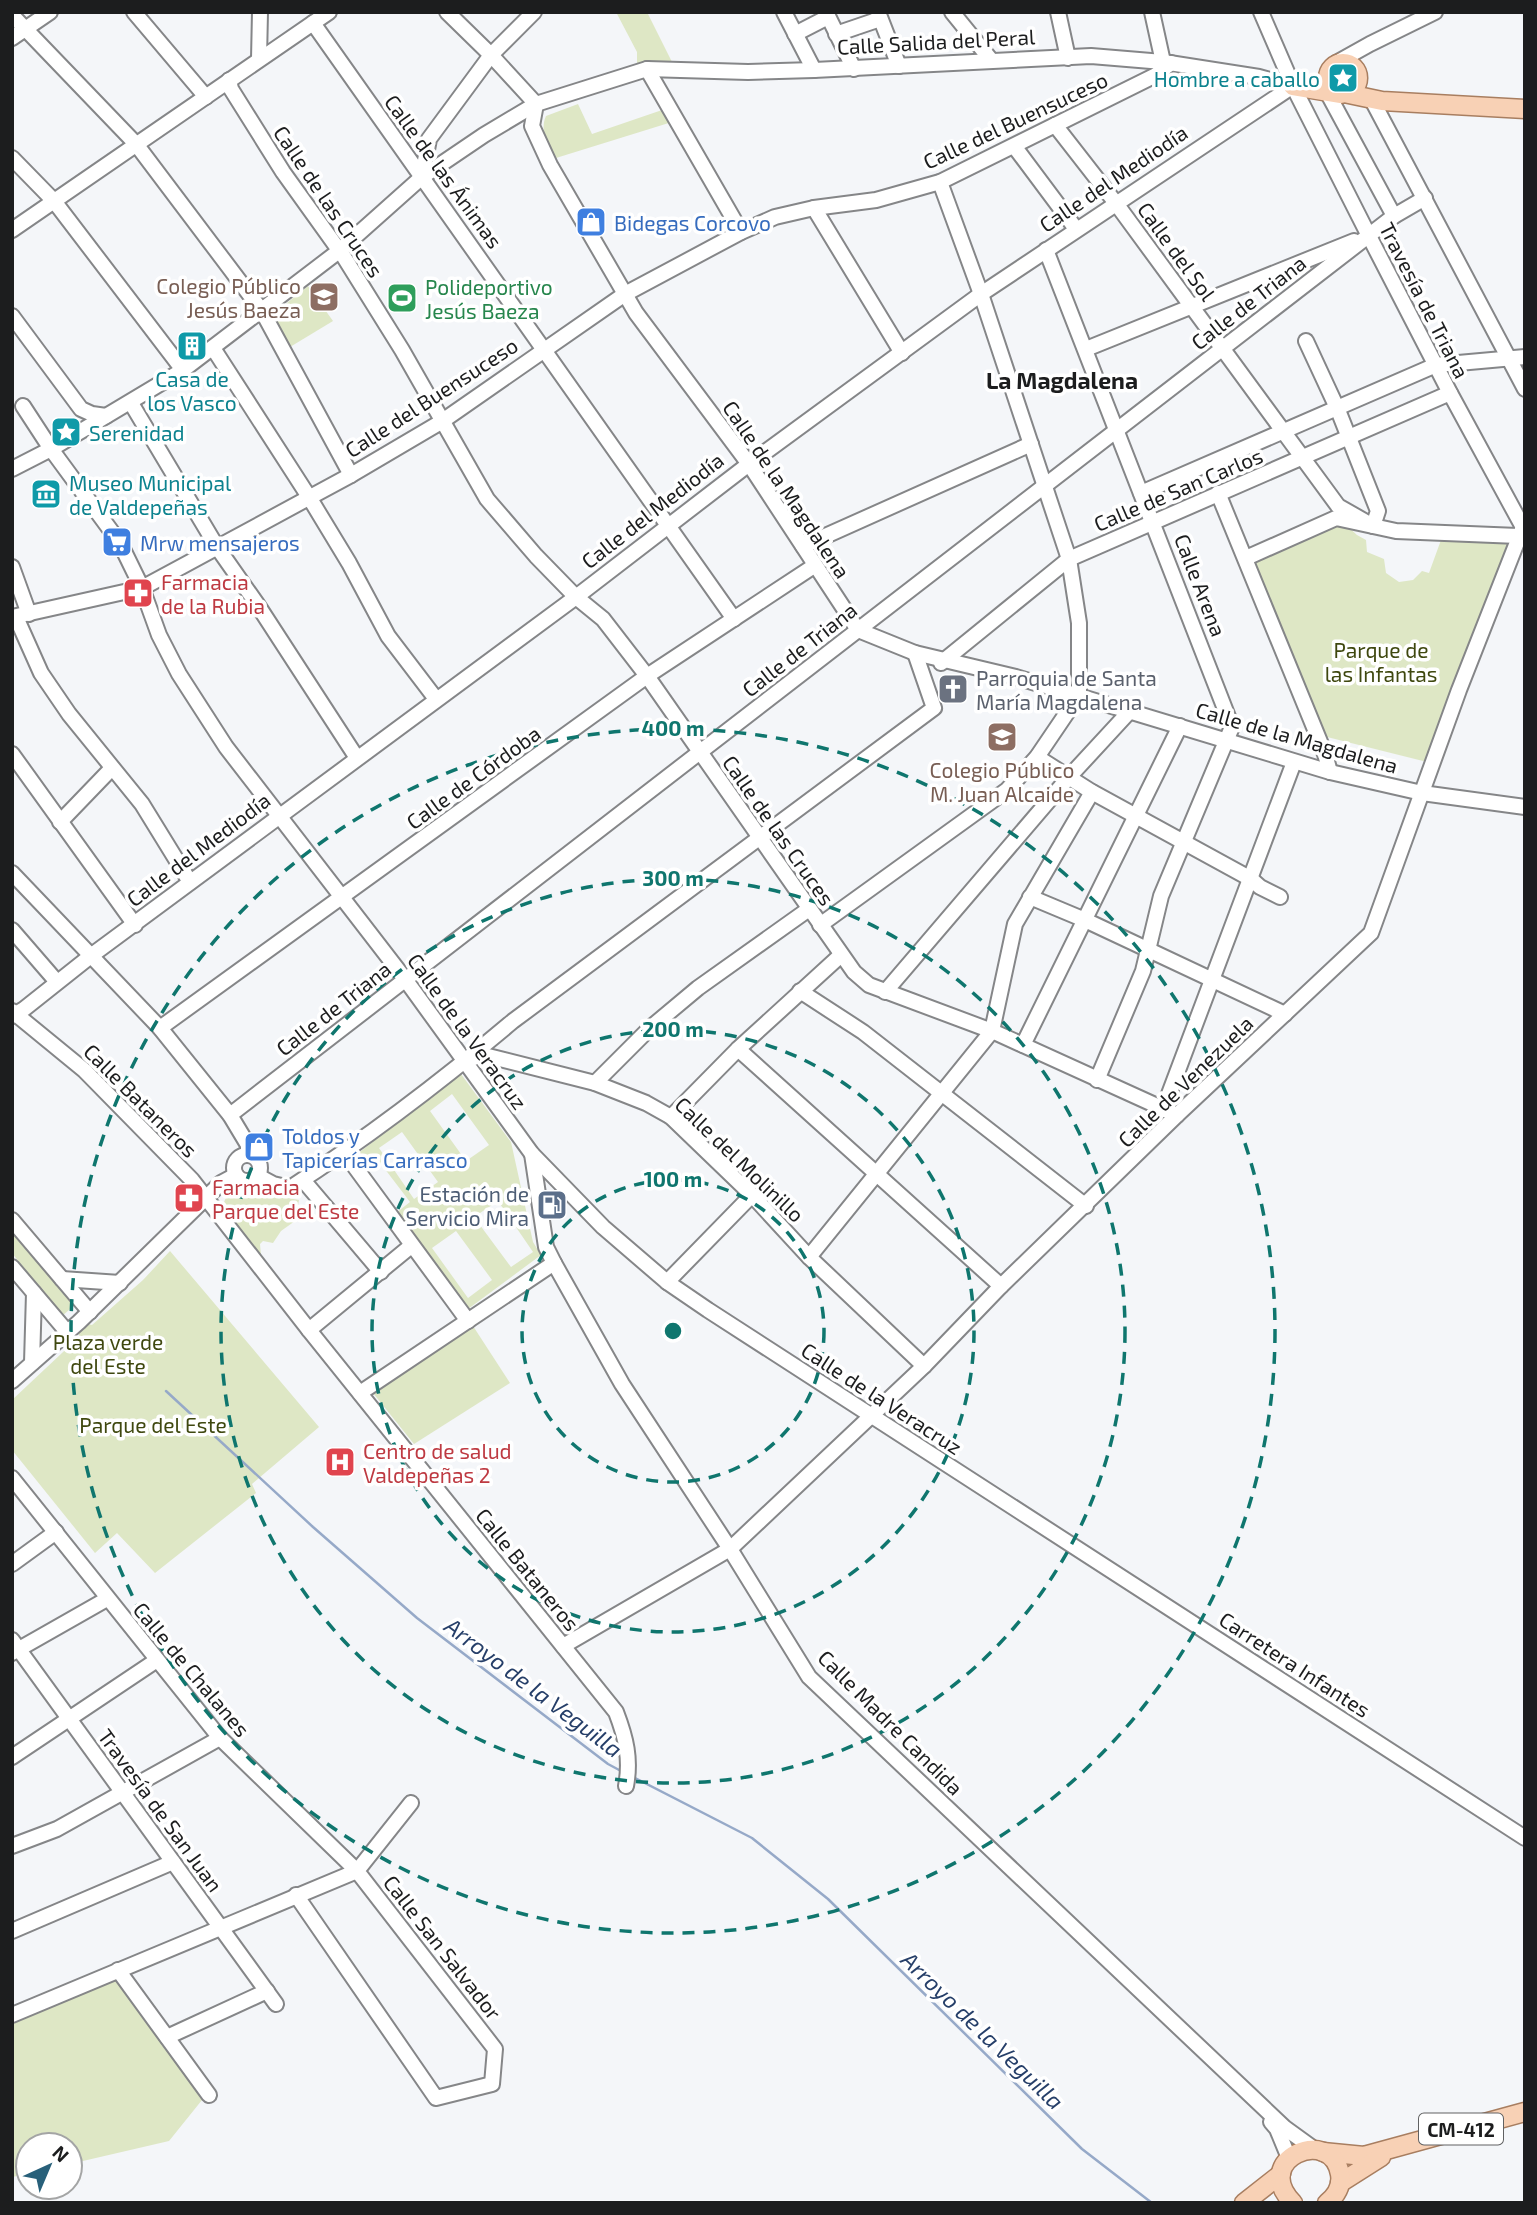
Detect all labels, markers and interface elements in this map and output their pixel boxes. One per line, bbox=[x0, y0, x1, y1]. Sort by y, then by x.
street label: Calle Salida del Peral bbox=[836, 23, 1036, 59]
place icon: Hombre a caballo bbox=[1326, 61, 1360, 95]
street label: Calle del Buensuceso bbox=[919, 66, 1111, 174]
place label: Hombre a caballo bbox=[1154, 66, 1320, 91]
street label: Calle de las Ánimas bbox=[380, 89, 508, 253]
street label: Calle del Mediodía bbox=[1034, 119, 1192, 237]
street label: Calle de las Cruces bbox=[269, 120, 389, 282]
street label: Calle del Sol bbox=[1133, 197, 1222, 306]
shop icon: Bidegas Corcovo bbox=[574, 205, 608, 239]
place label: Bidegas Corcovo bbox=[614, 210, 771, 235]
street label: Travesía de Triana bbox=[1375, 218, 1475, 382]
street label: Calle de Triana bbox=[1186, 249, 1310, 355]
place label: Colegio Público Jesús Baeza bbox=[156, 273, 301, 322]
place label: Polideportivo Jesús Baeza bbox=[425, 274, 553, 323]
school or university icon: Colegio Público Jesús Baeza bbox=[307, 280, 341, 314]
sports icon: Polideportivo Jesús Baeza bbox=[385, 281, 419, 315]
building icon: Casa de los Vasco bbox=[175, 329, 209, 363]
street label: Calle del Buensuceso bbox=[340, 332, 522, 462]
place label: Casa de los Vasco bbox=[147, 366, 237, 415]
district label: La Magdalena bbox=[986, 366, 1138, 394]
street label: Calle de la Magdalena bbox=[718, 395, 856, 583]
place icon: Serenidad bbox=[49, 415, 83, 449]
place label: Serenidad bbox=[89, 420, 185, 445]
street label: Calle de San Carlos bbox=[1090, 442, 1266, 536]
street label: Calle del Mediodía bbox=[576, 447, 728, 573]
place label: Museo Municipal de Valdepeñas bbox=[69, 470, 232, 519]
museum icon: Museo Municipal de Valdepeñas bbox=[29, 477, 63, 511]
supermarket icon: Mrw mensajeros bbox=[100, 525, 134, 559]
place label: Mrw mensajeros bbox=[140, 530, 300, 556]
street label: Calle Arena bbox=[1170, 530, 1232, 640]
place label: Farmacia de la Rubia bbox=[161, 569, 265, 618]
pharmacy icon: Farmacia de la Rubia bbox=[121, 576, 155, 610]
street label: Calle de Triana bbox=[737, 596, 861, 702]
park label: Parque de las Infantas bbox=[1325, 637, 1437, 686]
place label: Parroquia de Santa María Magdalena bbox=[976, 665, 1157, 714]
church icon: Parroquia de Santa María Magdalena bbox=[936, 672, 970, 706]
street label: Calle de la Magdalena bbox=[1193, 696, 1401, 778]
text: 400 m bbox=[642, 715, 704, 740]
street label: Calle de Córdoba bbox=[401, 720, 545, 834]
school or university icon: Colegio Público M. Juan Alcaide bbox=[985, 720, 1019, 754]
street label: Calle de las Cruces bbox=[718, 750, 840, 910]
place label: Colegio Público M. Juan Alcaide bbox=[930, 757, 1074, 806]
street label: Calle del Mediodía bbox=[121, 787, 275, 911]
text: 300 m bbox=[642, 865, 704, 890]
street label: Calle de la Veracruz bbox=[403, 948, 533, 1114]
street label: Calle de Triana bbox=[271, 955, 395, 1061]
street label: Calle de Venezuela bbox=[1112, 1010, 1258, 1152]
text: 200 m bbox=[642, 1016, 704, 1041]
street label: Calle Bataneros bbox=[79, 1038, 203, 1162]
street label: Calle del Molinillo bbox=[670, 1091, 810, 1227]
place label: Toldos y Tapicerías Carrasco bbox=[282, 1123, 468, 1172]
shop icon: Toldos y Tapicerías Carrasco bbox=[242, 1130, 276, 1164]
text: 100 m bbox=[644, 1166, 702, 1191]
place label: Farmacia Parque del Este bbox=[212, 1174, 359, 1223]
pharmacy icon: Farmacia Parque del Este bbox=[172, 1181, 206, 1215]
place label: Estación de Servicio Mira bbox=[406, 1181, 529, 1230]
fuel station icon: Estación de Servicio Mira bbox=[535, 1188, 569, 1222]
centre of rings bbox=[661, 1319, 685, 1343]
park label: Plaza verde del Este bbox=[53, 1329, 163, 1378]
street label: Calle de la Veracruz bbox=[797, 1337, 967, 1459]
park label: Parque del Este bbox=[79, 1412, 227, 1437]
place label: Centro de salud Valdepeñas 2 bbox=[363, 1438, 512, 1487]
hospital icon: Centro de salud Valdepeñas 2 bbox=[323, 1445, 357, 1479]
street label: Calle Bataneros bbox=[471, 1503, 585, 1635]
street label: Calle de Chalanes bbox=[129, 1597, 255, 1741]
street label: Carretera Infantes bbox=[1215, 1606, 1375, 1722]
water label: Arroyo de la Veguilla bbox=[439, 1611, 628, 1763]
street label: Calle Madre Candida bbox=[813, 1644, 969, 1800]
street label: Travesía de San Juan bbox=[94, 1724, 228, 1896]
street label: Calle San Salvador bbox=[379, 1870, 507, 2025]
water label: Arroyo de la Veguilla bbox=[895, 1945, 1070, 2115]
road number: CM-412 bbox=[1419, 2114, 1503, 2144]
north arrow bbox=[14, 2131, 84, 2201]
text: N bbox=[48, 2140, 74, 2166]

